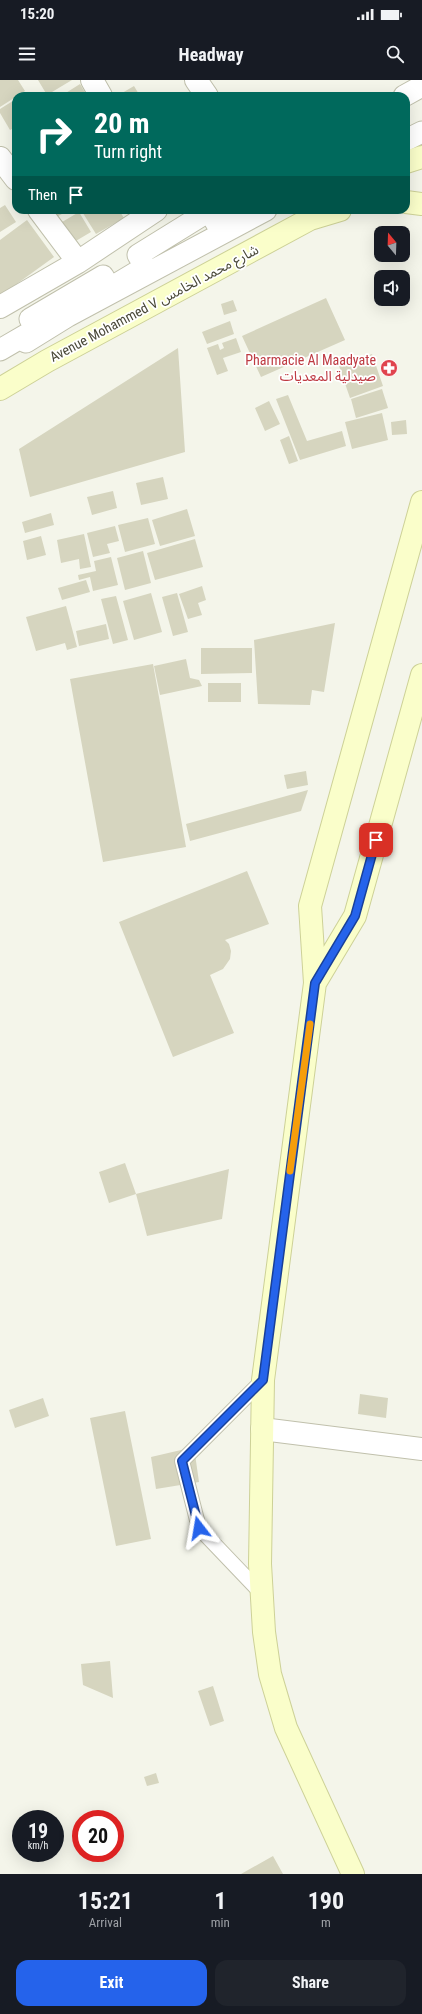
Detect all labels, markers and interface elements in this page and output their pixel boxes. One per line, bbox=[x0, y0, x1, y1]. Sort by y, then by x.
text: 15:20 bbox=[20, 5, 54, 23]
icon: menu bbox=[16, 43, 38, 65]
icon: search bbox=[384, 43, 406, 65]
text: Headway bbox=[179, 44, 243, 65]
text: 20 m bbox=[94, 107, 150, 140]
icon: right bbox=[28, 108, 80, 160]
text: Turn right bbox=[94, 141, 162, 162]
icon: arrive bbox=[65, 184, 87, 206]
text: Then bbox=[28, 186, 57, 204]
north arrow bbox=[374, 226, 410, 262]
map controls bbox=[374, 226, 410, 306]
street label: Avenue Mohammed V شارع محمد الخامس bbox=[47, 241, 263, 368]
button: sound bbox=[374, 270, 410, 306]
place label: Pharmacie Al Maadyate صيدلية المعديات bbox=[245, 352, 376, 384]
pharmacy icon: Pharmacie Al Maadyate صيدلية المعديات bbox=[379, 358, 399, 378]
pin bbox=[359, 823, 393, 857]
icon: arrive bbox=[365, 829, 387, 851]
position arrow bbox=[178, 1507, 220, 1549]
speed limit sign: 20 bbox=[72, 1810, 124, 1862]
text: 19 bbox=[28, 1819, 48, 1843]
text: km/h bbox=[28, 1840, 48, 1851]
text: 15:21 bbox=[78, 1887, 133, 1915]
text: 1 bbox=[214, 1887, 226, 1915]
text: 190 bbox=[308, 1887, 344, 1915]
text: Arrival bbox=[89, 1915, 122, 1930]
text: min bbox=[211, 1915, 230, 1930]
text: m bbox=[321, 1915, 331, 1930]
button: Exit bbox=[16, 1960, 207, 2006]
button: Share bbox=[215, 1960, 406, 2006]

